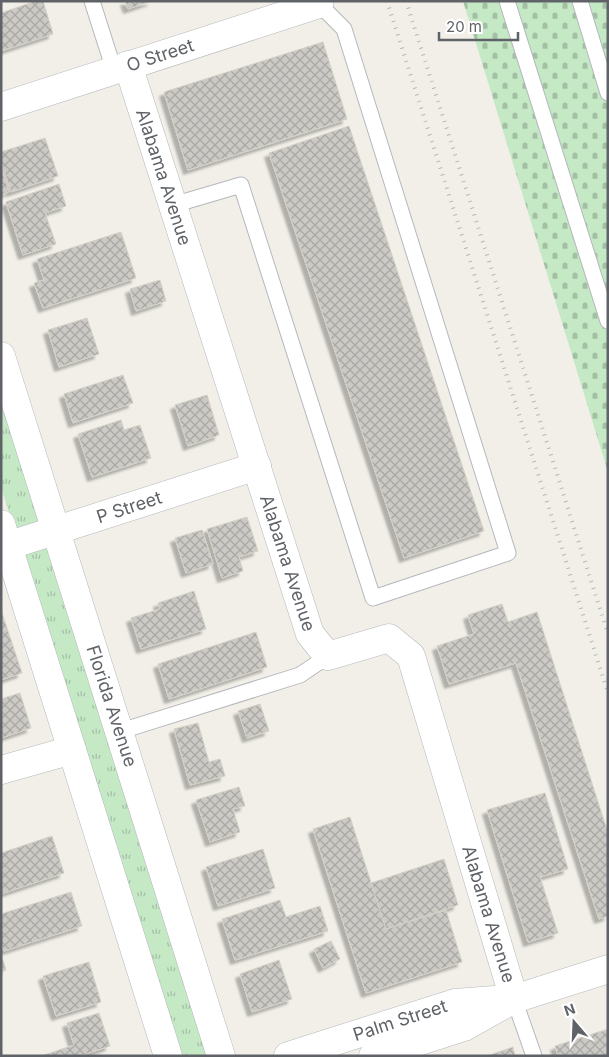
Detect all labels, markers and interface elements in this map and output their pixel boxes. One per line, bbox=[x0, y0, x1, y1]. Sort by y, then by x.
scale bar bbox=[439, 10, 518, 42]
text: 20 m bbox=[446, 17, 482, 36]
street label: O Street bbox=[124, 34, 196, 76]
street label: Alabama Avenue bbox=[132, 106, 196, 248]
street label: P Street bbox=[94, 487, 164, 527]
street label: Alabama Avenue bbox=[256, 492, 320, 634]
street label: Florida Avenue bbox=[82, 643, 142, 769]
street label: Alabama Avenue bbox=[458, 843, 520, 985]
street label: Palm Street bbox=[350, 995, 450, 1045]
north arrow bbox=[549, 997, 599, 1047]
text: N bbox=[562, 999, 577, 1019]

